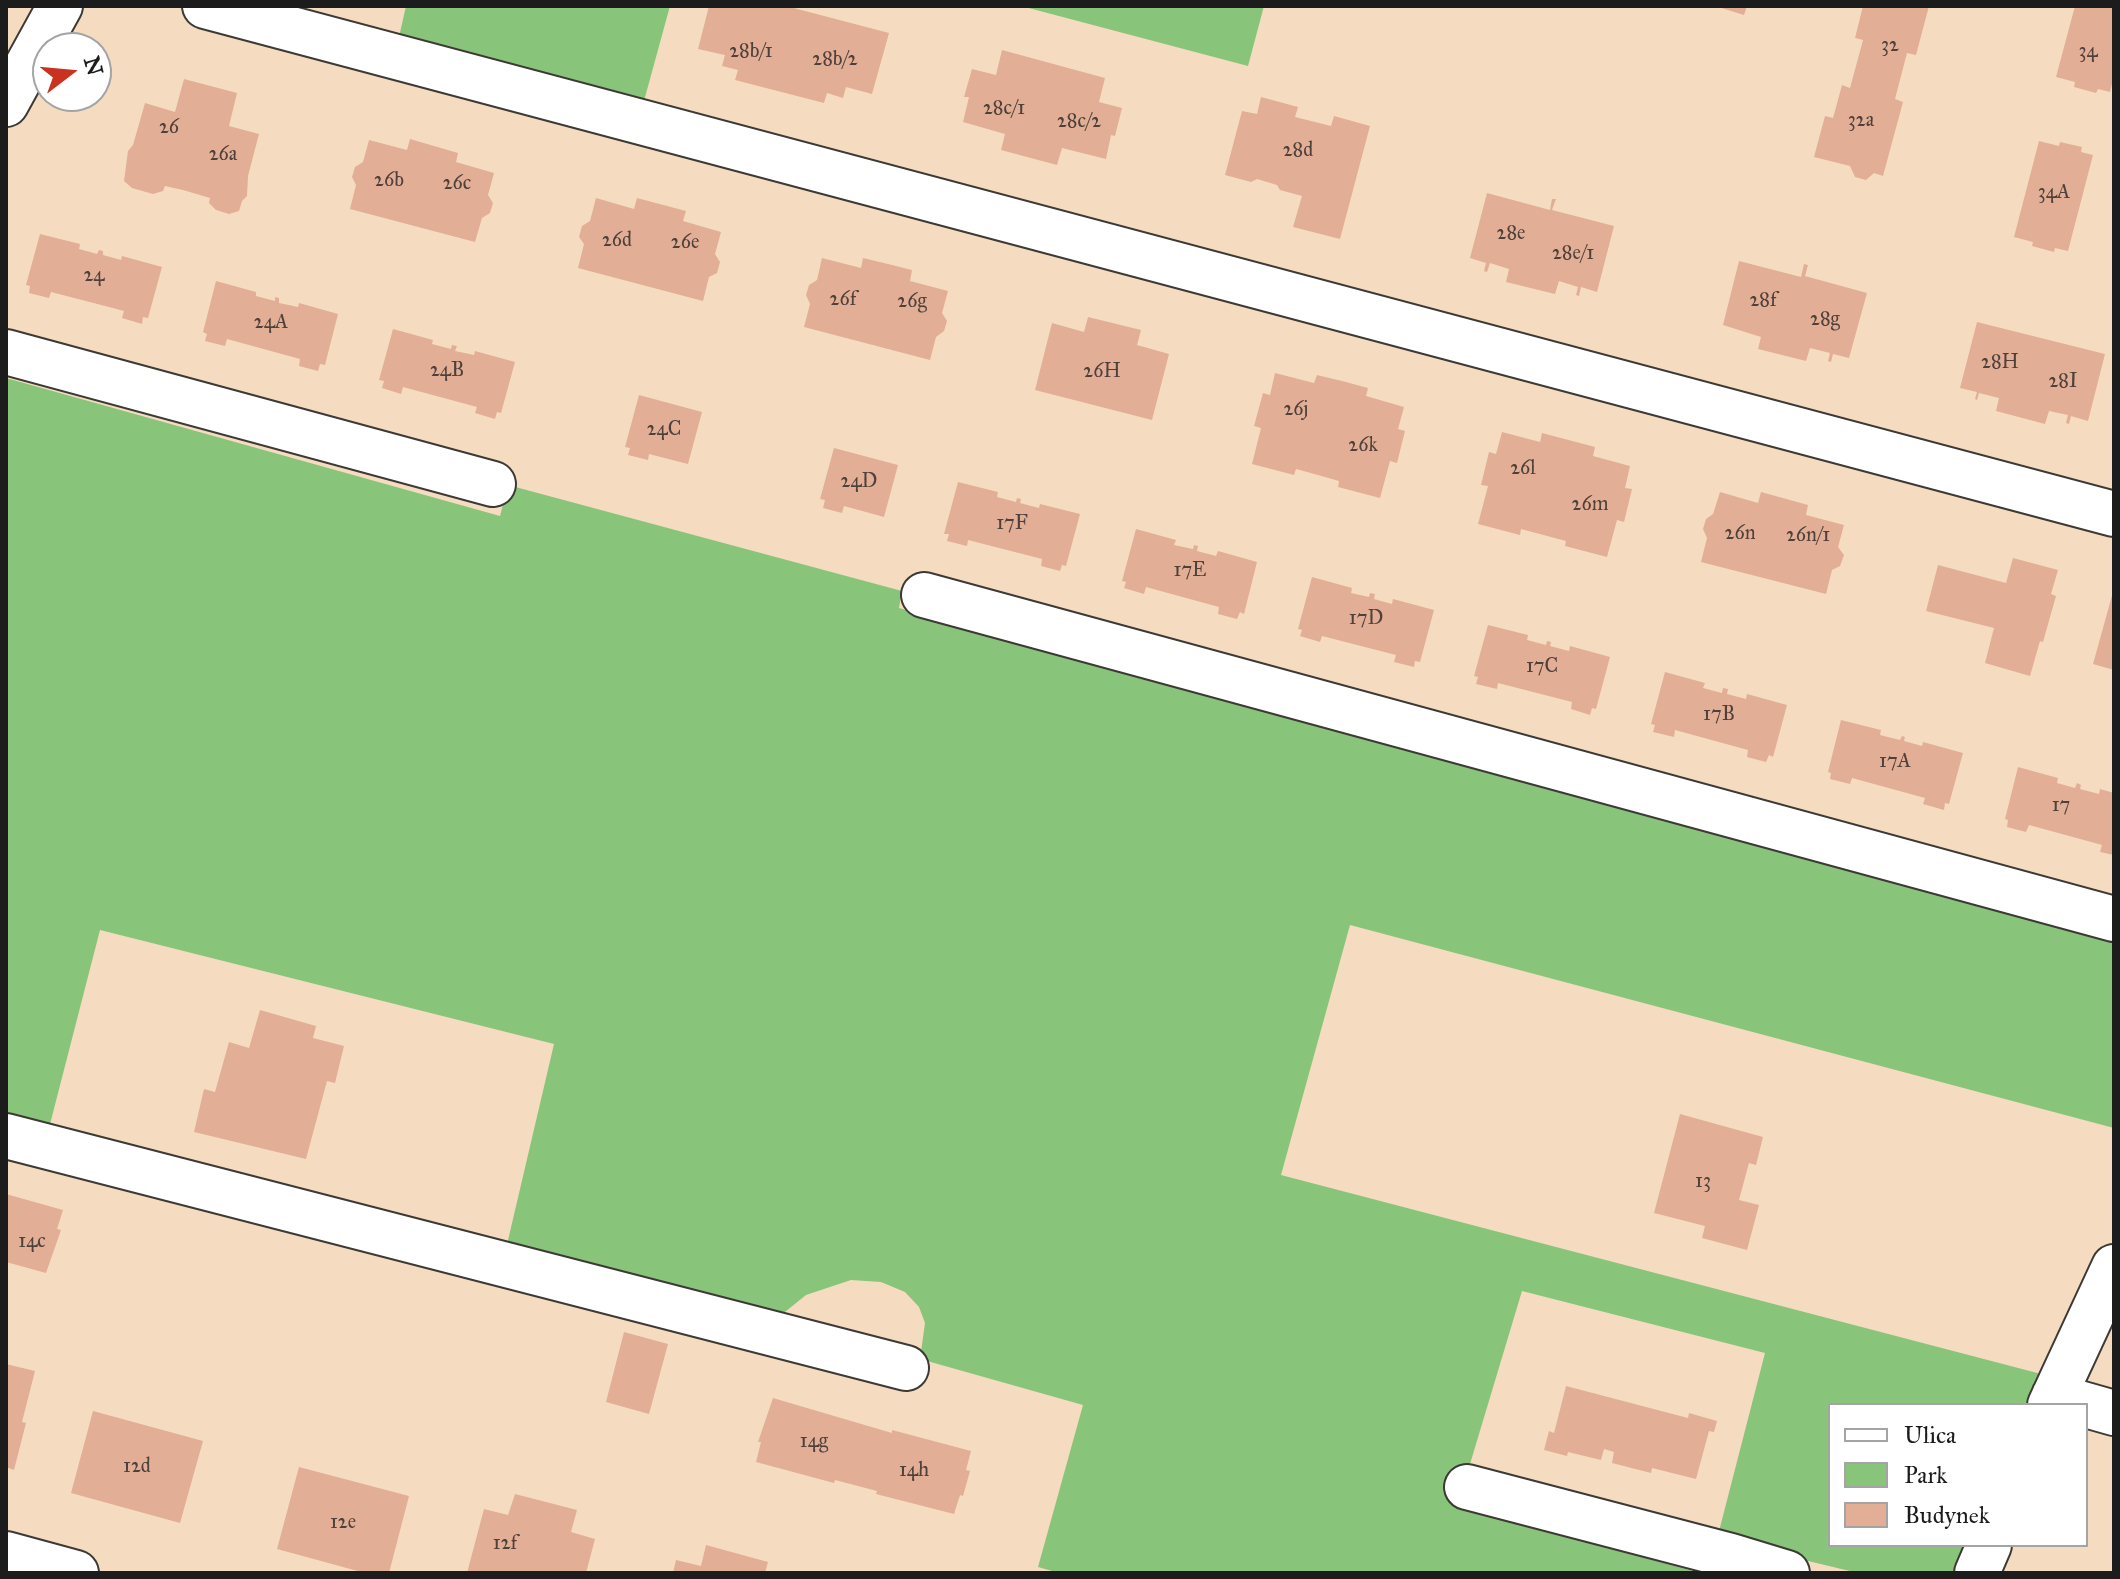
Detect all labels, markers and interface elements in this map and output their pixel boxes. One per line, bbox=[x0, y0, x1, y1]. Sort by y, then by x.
north arrow bbox=[32, 32, 112, 112]
house number: 32 bbox=[1881, 34, 1899, 58]
house number: 28b/1 bbox=[729, 40, 773, 64]
house number: 34 bbox=[2078, 40, 2098, 64]
house number: 28b/2 bbox=[812, 48, 858, 72]
text: N bbox=[78, 53, 109, 78]
house number: 28c/1 bbox=[983, 97, 1025, 121]
house number: 32a bbox=[1848, 109, 1874, 133]
house number: 28c/2 bbox=[1057, 110, 1101, 134]
house number: 26 bbox=[159, 116, 179, 140]
house number: 28d bbox=[1283, 139, 1313, 163]
house number: 26a bbox=[209, 143, 237, 167]
house number: 26b bbox=[374, 169, 404, 193]
house number: 26c bbox=[443, 172, 471, 196]
house number: 34A bbox=[2038, 181, 2070, 205]
house number: 28e bbox=[1497, 222, 1525, 246]
house number: 26d bbox=[602, 229, 632, 253]
house number: 26e bbox=[671, 231, 699, 255]
house number: 28e/1 bbox=[1552, 242, 1594, 266]
house number: 24 bbox=[83, 264, 105, 288]
house number: 26f bbox=[830, 288, 856, 312]
house number: 28f bbox=[1749, 289, 1777, 313]
house number: 26g bbox=[897, 290, 927, 314]
house number: 28g bbox=[1810, 308, 1840, 332]
house number: 24A bbox=[254, 311, 288, 335]
house number: 28H bbox=[1981, 351, 2019, 375]
house number: 24B bbox=[430, 359, 464, 383]
house number: 26H bbox=[1083, 360, 1121, 384]
house number: 28I bbox=[2048, 370, 2078, 394]
house number: 26j bbox=[1284, 398, 1308, 422]
house number: 24C bbox=[647, 418, 681, 442]
house number: 26k bbox=[1348, 434, 1378, 458]
house number: 26l bbox=[1510, 457, 1536, 481]
house number: 24D bbox=[841, 470, 877, 494]
house number: 26m bbox=[1572, 493, 1608, 517]
house number: 17F bbox=[996, 512, 1028, 536]
house number: 26n bbox=[1725, 522, 1755, 546]
house number: 26n/1 bbox=[1786, 524, 1830, 548]
house number: 17E bbox=[1174, 559, 1206, 583]
house number: 17D bbox=[1349, 607, 1383, 631]
house number: 17C bbox=[1526, 655, 1558, 679]
house number: 17B bbox=[1703, 703, 1735, 727]
house number: 17A bbox=[1879, 750, 1911, 774]
house number: 17 bbox=[2052, 794, 2070, 818]
house number: 13 bbox=[1695, 1170, 1711, 1194]
house number: 14c bbox=[18, 1230, 46, 1254]
legend bbox=[1828, 1403, 2088, 1547]
text: Ulica bbox=[1904, 1420, 1956, 1450]
house number: 14g bbox=[800, 1430, 828, 1454]
house number: 12d bbox=[123, 1455, 151, 1479]
house number: 14h bbox=[899, 1459, 929, 1483]
text: Park bbox=[1904, 1460, 1947, 1490]
text: Budynek bbox=[1904, 1500, 1990, 1530]
house number: 12e bbox=[330, 1511, 356, 1535]
house number: 12f bbox=[493, 1532, 517, 1556]

